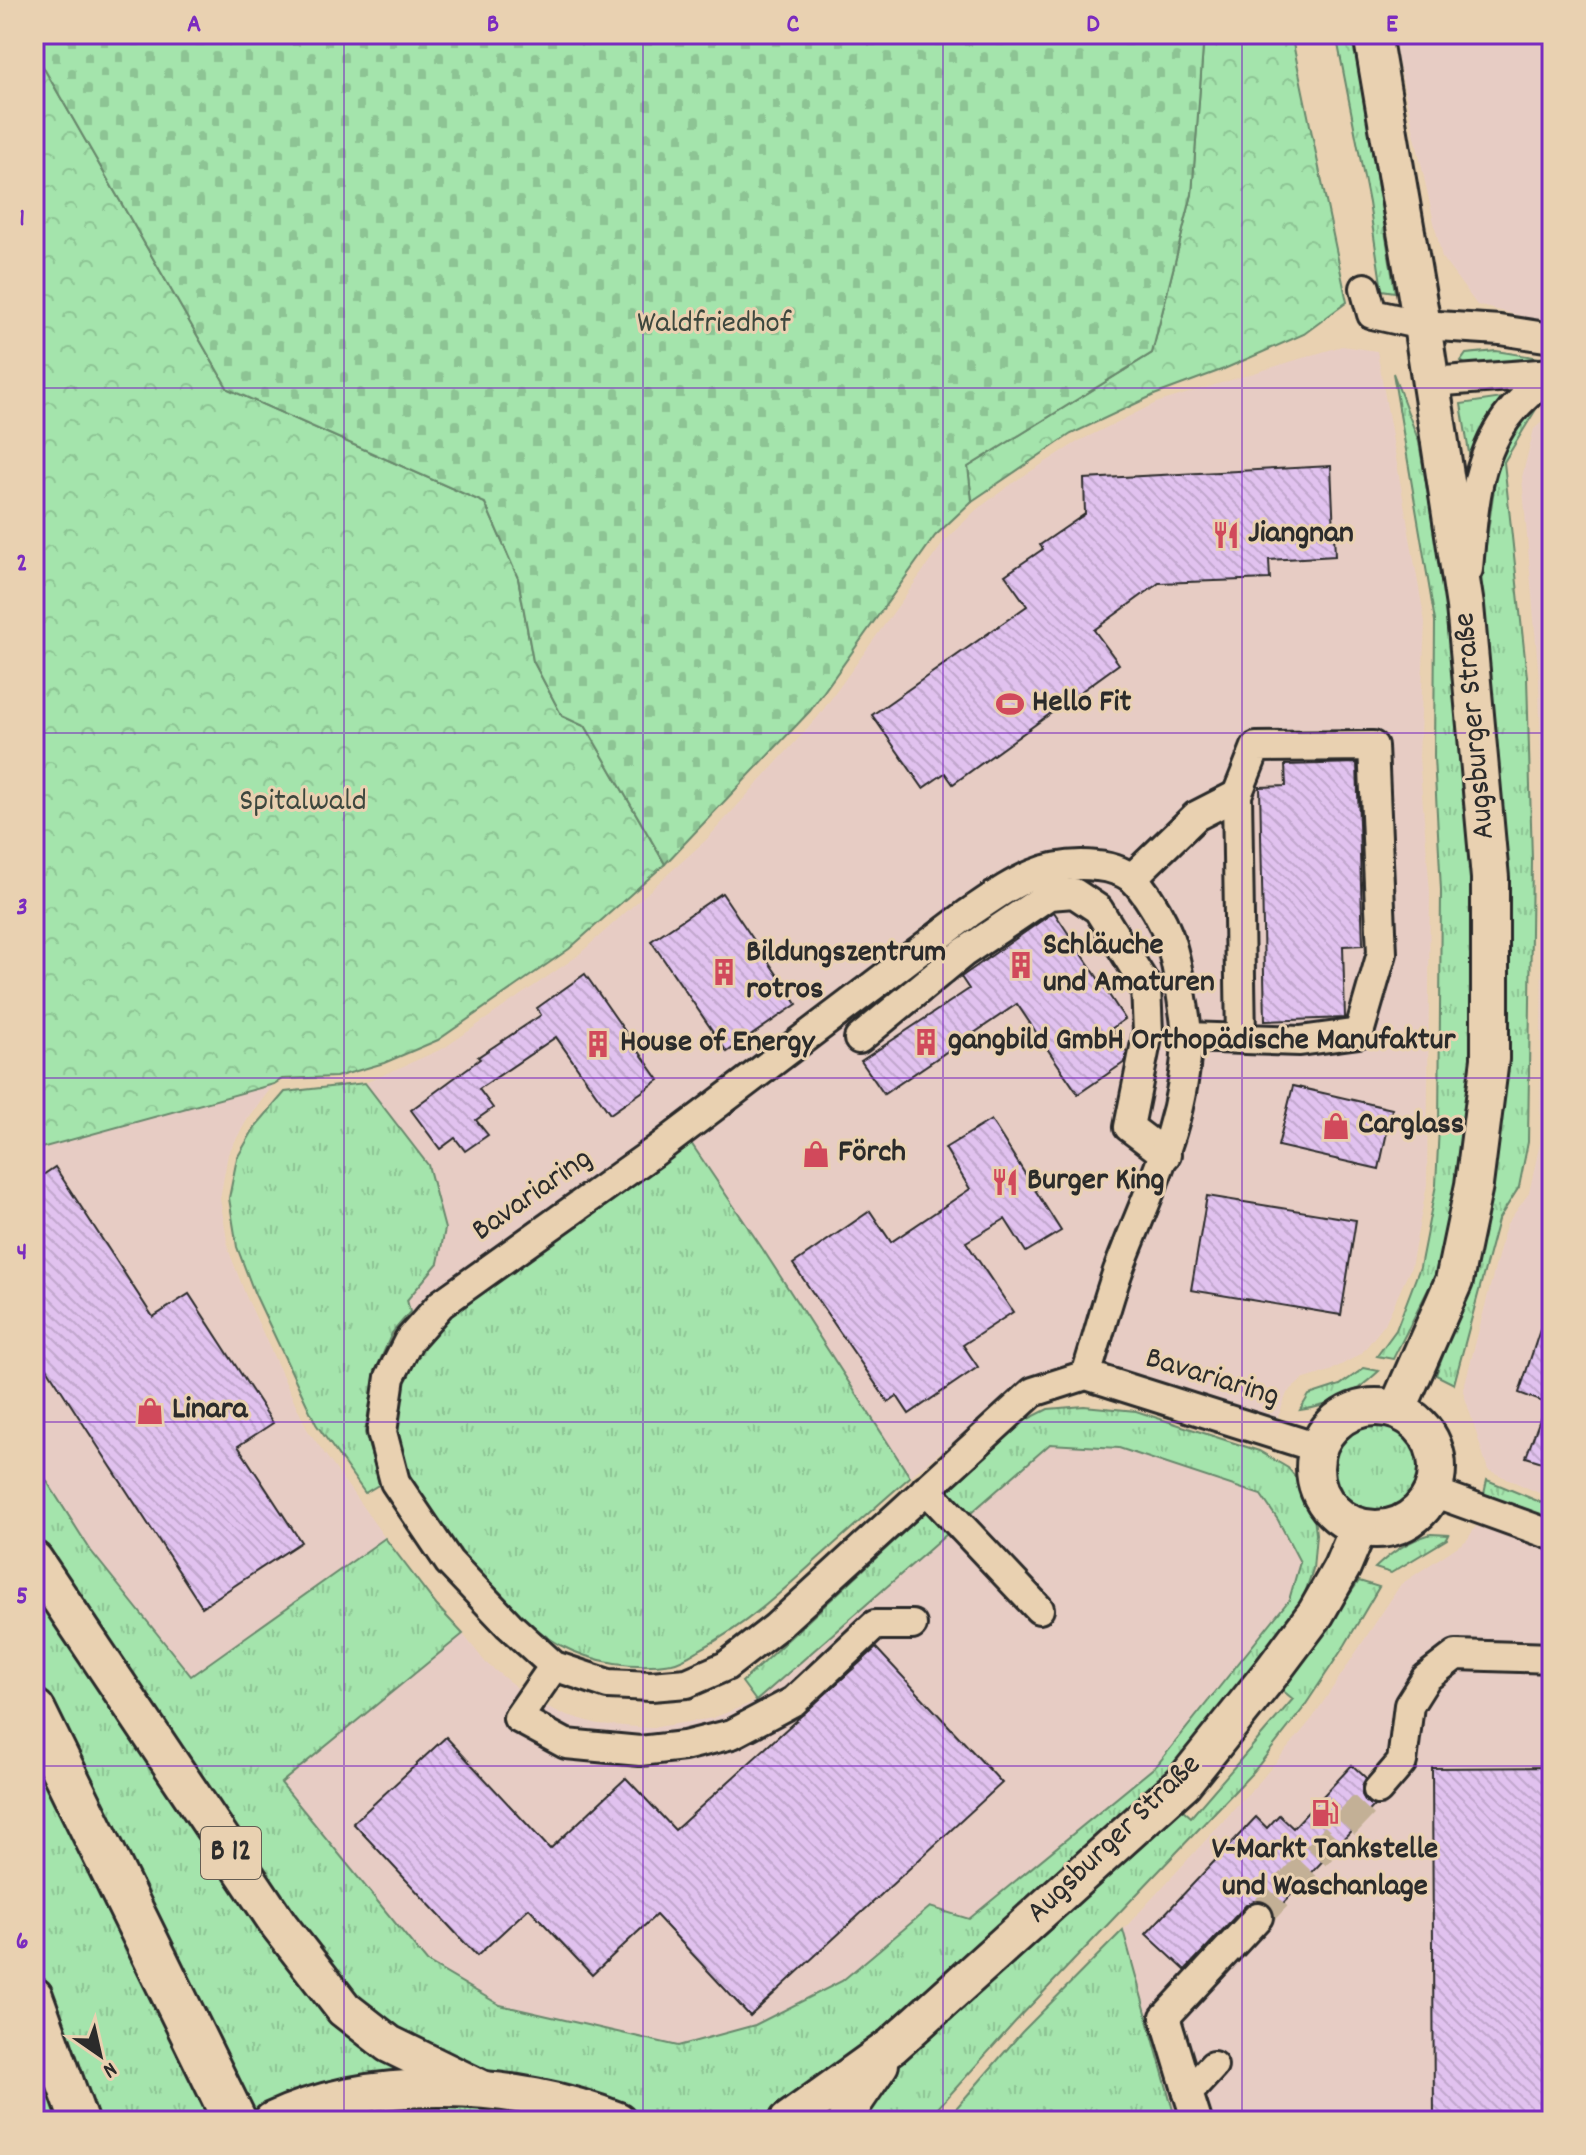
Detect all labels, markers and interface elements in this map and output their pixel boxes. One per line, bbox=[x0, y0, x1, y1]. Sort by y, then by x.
text: A bbox=[187, 7, 201, 44]
text: B bbox=[487, 7, 499, 44]
text: C bbox=[787, 7, 800, 44]
text: D bbox=[1086, 7, 1100, 44]
text: E bbox=[1386, 7, 1398, 44]
text: 1 bbox=[19, 201, 25, 238]
park label: Waldfriedhof bbox=[637, 302, 792, 348]
place label: Jiangnan bbox=[1248, 512, 1354, 558]
restaurant icon: Jiangnan bbox=[1211, 520, 1241, 550]
text: 2 bbox=[16, 546, 28, 583]
street label: Augsburger Straße bbox=[1443, 611, 1509, 841]
place label: Hello Fit bbox=[1032, 681, 1131, 727]
sports icon: Hello Fit bbox=[995, 689, 1025, 719]
park label: Spitalwald bbox=[239, 780, 367, 826]
text: 3 bbox=[16, 890, 28, 927]
place label: Schläuche und Amaturen bbox=[1043, 924, 1215, 1007]
place label: Bildungszentrum rotros bbox=[746, 931, 946, 1014]
building icon: Schläuche und Amaturen bbox=[1006, 950, 1036, 980]
building icon: Bildungszentrum rotros bbox=[709, 957, 739, 987]
place label: gangbild GmbH Orthopädische Manufaktur bbox=[948, 1019, 1456, 1065]
place label: House of Energy bbox=[620, 1021, 815, 1067]
building icon: gangbild GmbH Orthopädische Manufaktur bbox=[911, 1027, 941, 1057]
building icon: House of Energy bbox=[583, 1029, 613, 1059]
place label: Carglass bbox=[1358, 1103, 1464, 1149]
shop icon: Carglass bbox=[1321, 1111, 1351, 1141]
place label: Förch bbox=[838, 1131, 906, 1177]
street label: Bavariaring bbox=[463, 1138, 603, 1254]
shop icon: Förch bbox=[801, 1139, 831, 1169]
place label: Burger King bbox=[1027, 1159, 1165, 1205]
restaurant icon: Burger King bbox=[990, 1167, 1020, 1197]
text: 4 bbox=[17, 1235, 27, 1272]
street label: Bavariaring bbox=[1139, 1337, 1285, 1421]
place label: Linara bbox=[172, 1388, 249, 1434]
shop icon: Linara bbox=[135, 1396, 165, 1426]
text: 5 bbox=[16, 1579, 28, 1616]
street label: Augsburger Straße bbox=[1017, 1744, 1213, 1936]
fuel station icon: V-Markt Tankstelle und Waschanlage bbox=[1310, 1798, 1340, 1828]
road number: B 12 bbox=[201, 1827, 261, 1879]
place label: V-Markt Tankstelle und Waschanlage bbox=[1212, 1828, 1438, 1911]
text: 6 bbox=[16, 1924, 28, 1961]
north arrow bbox=[60, 2015, 140, 2095]
text: N bbox=[96, 2053, 122, 2085]

